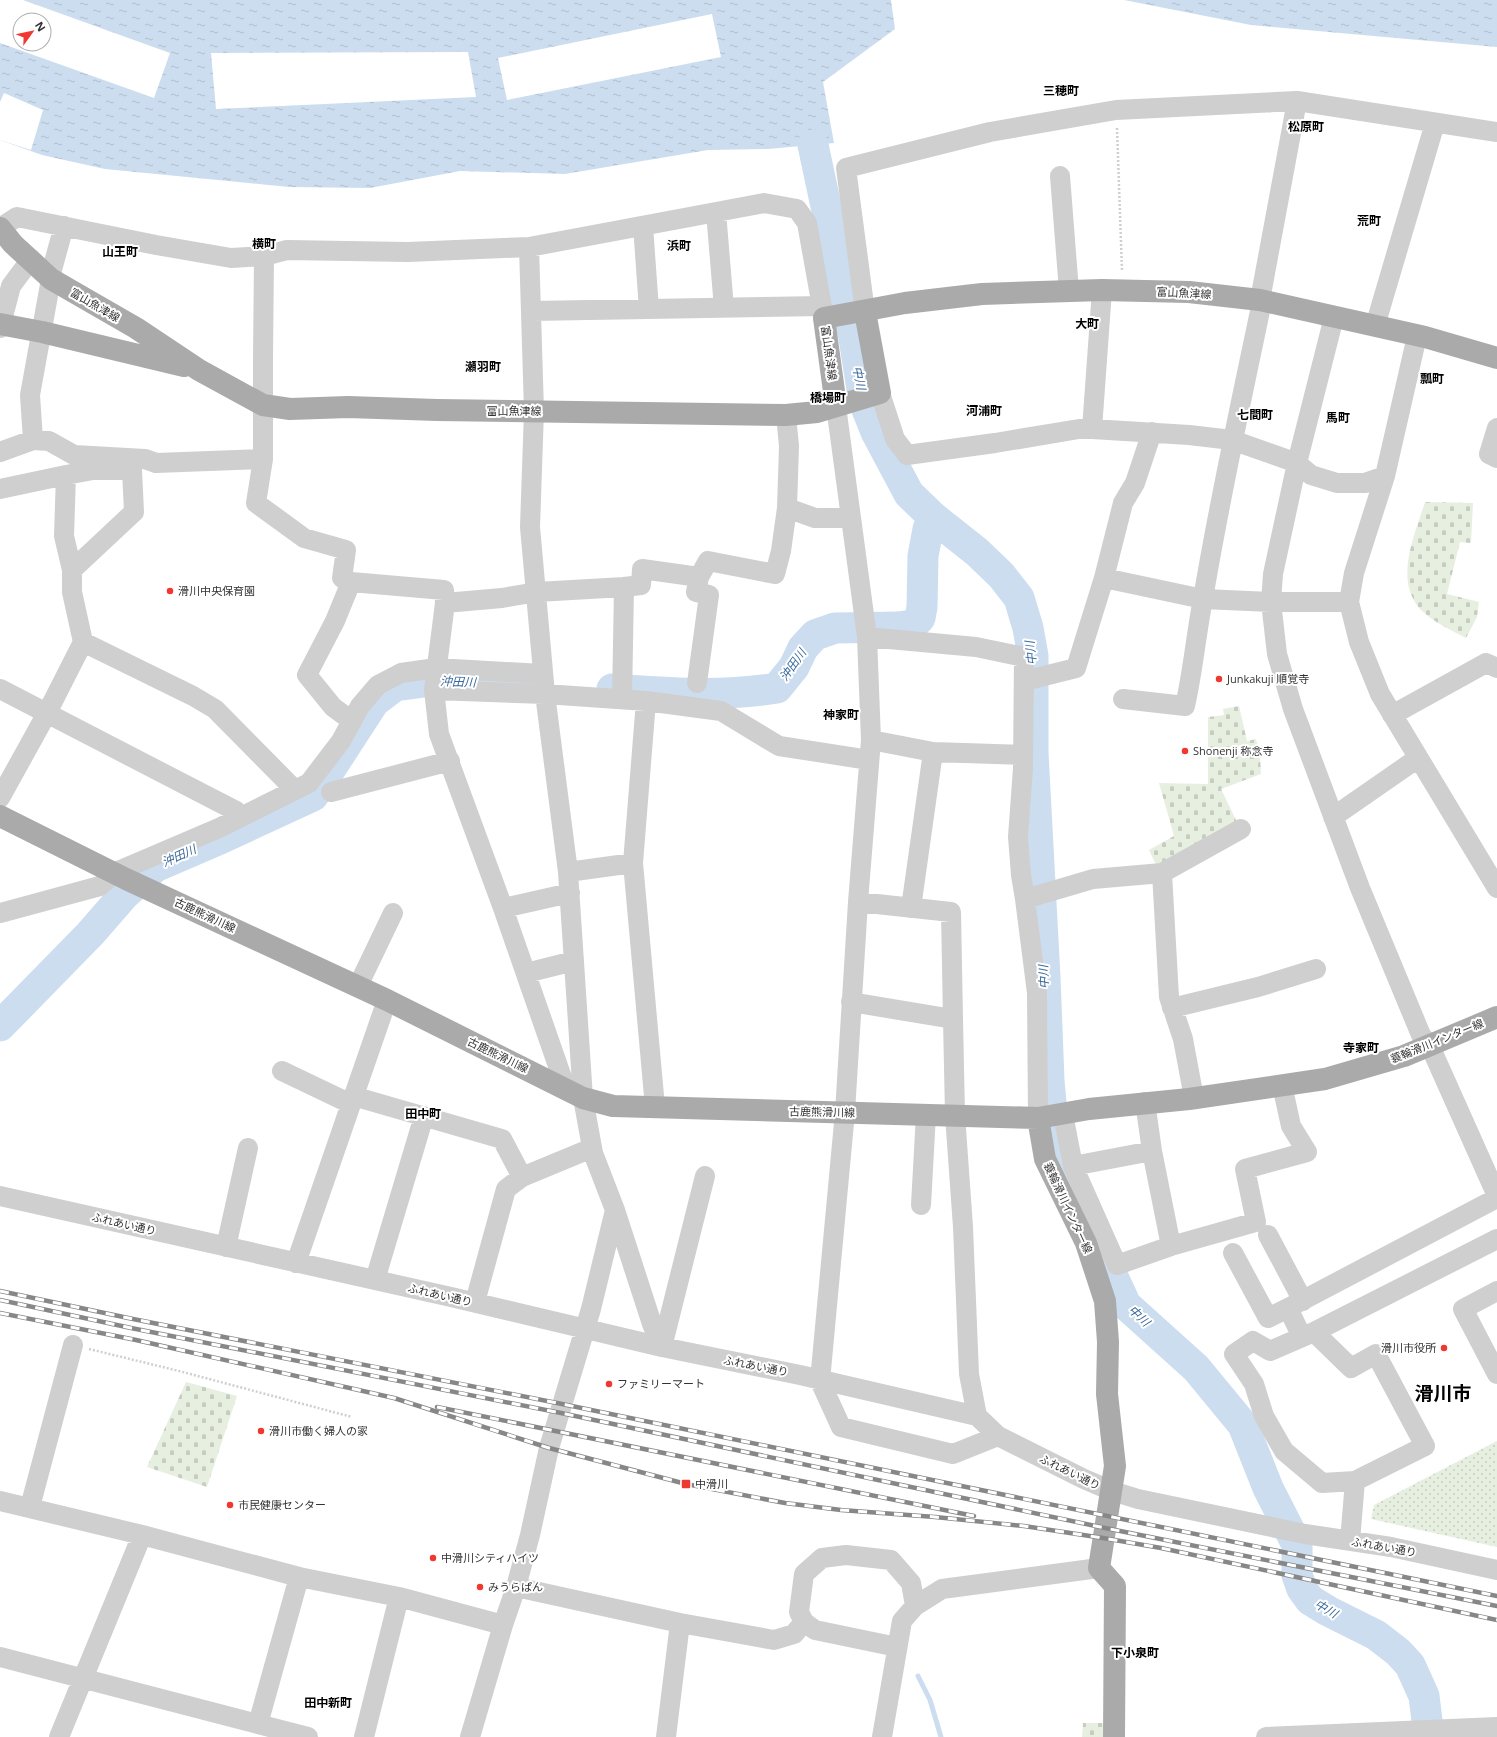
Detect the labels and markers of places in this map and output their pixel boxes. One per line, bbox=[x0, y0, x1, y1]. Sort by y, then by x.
place label: 滑川中央保育園 bbox=[178, 583, 255, 598]
marker: 滑川中央保育園 bbox=[165, 586, 175, 596]
place label: Junkakuji 順覚寺 bbox=[1226, 671, 1309, 686]
marker: Junkakuji 順覚寺 bbox=[1214, 674, 1224, 684]
place label: Shonenji 称念寺 bbox=[1193, 743, 1273, 758]
marker: Shonenji 称念寺 bbox=[1180, 746, 1190, 756]
place label: 滑川市役所 bbox=[1381, 1340, 1437, 1355]
marker: 滑川市役所 bbox=[1439, 1343, 1449, 1353]
place label: ファミリーマート bbox=[617, 1376, 705, 1391]
marker: ファミリーマート bbox=[604, 1379, 614, 1389]
place label: 滑川市働く婦人の家 bbox=[269, 1423, 368, 1438]
marker: 滑川市働く婦人の家 bbox=[256, 1426, 266, 1436]
place label: 中滑川 bbox=[695, 1476, 728, 1491]
marker: 中滑川 bbox=[680, 1478, 692, 1490]
place label: 市民健康センター bbox=[238, 1497, 326, 1512]
marker: 市民健康センター bbox=[225, 1500, 235, 1510]
place label: 中滑川シティハイツ bbox=[441, 1550, 539, 1565]
marker: 中滑川シティハイツ bbox=[428, 1553, 438, 1563]
place label: みうらぱん bbox=[488, 1579, 543, 1594]
marker: みうらぱん bbox=[475, 1582, 485, 1592]

